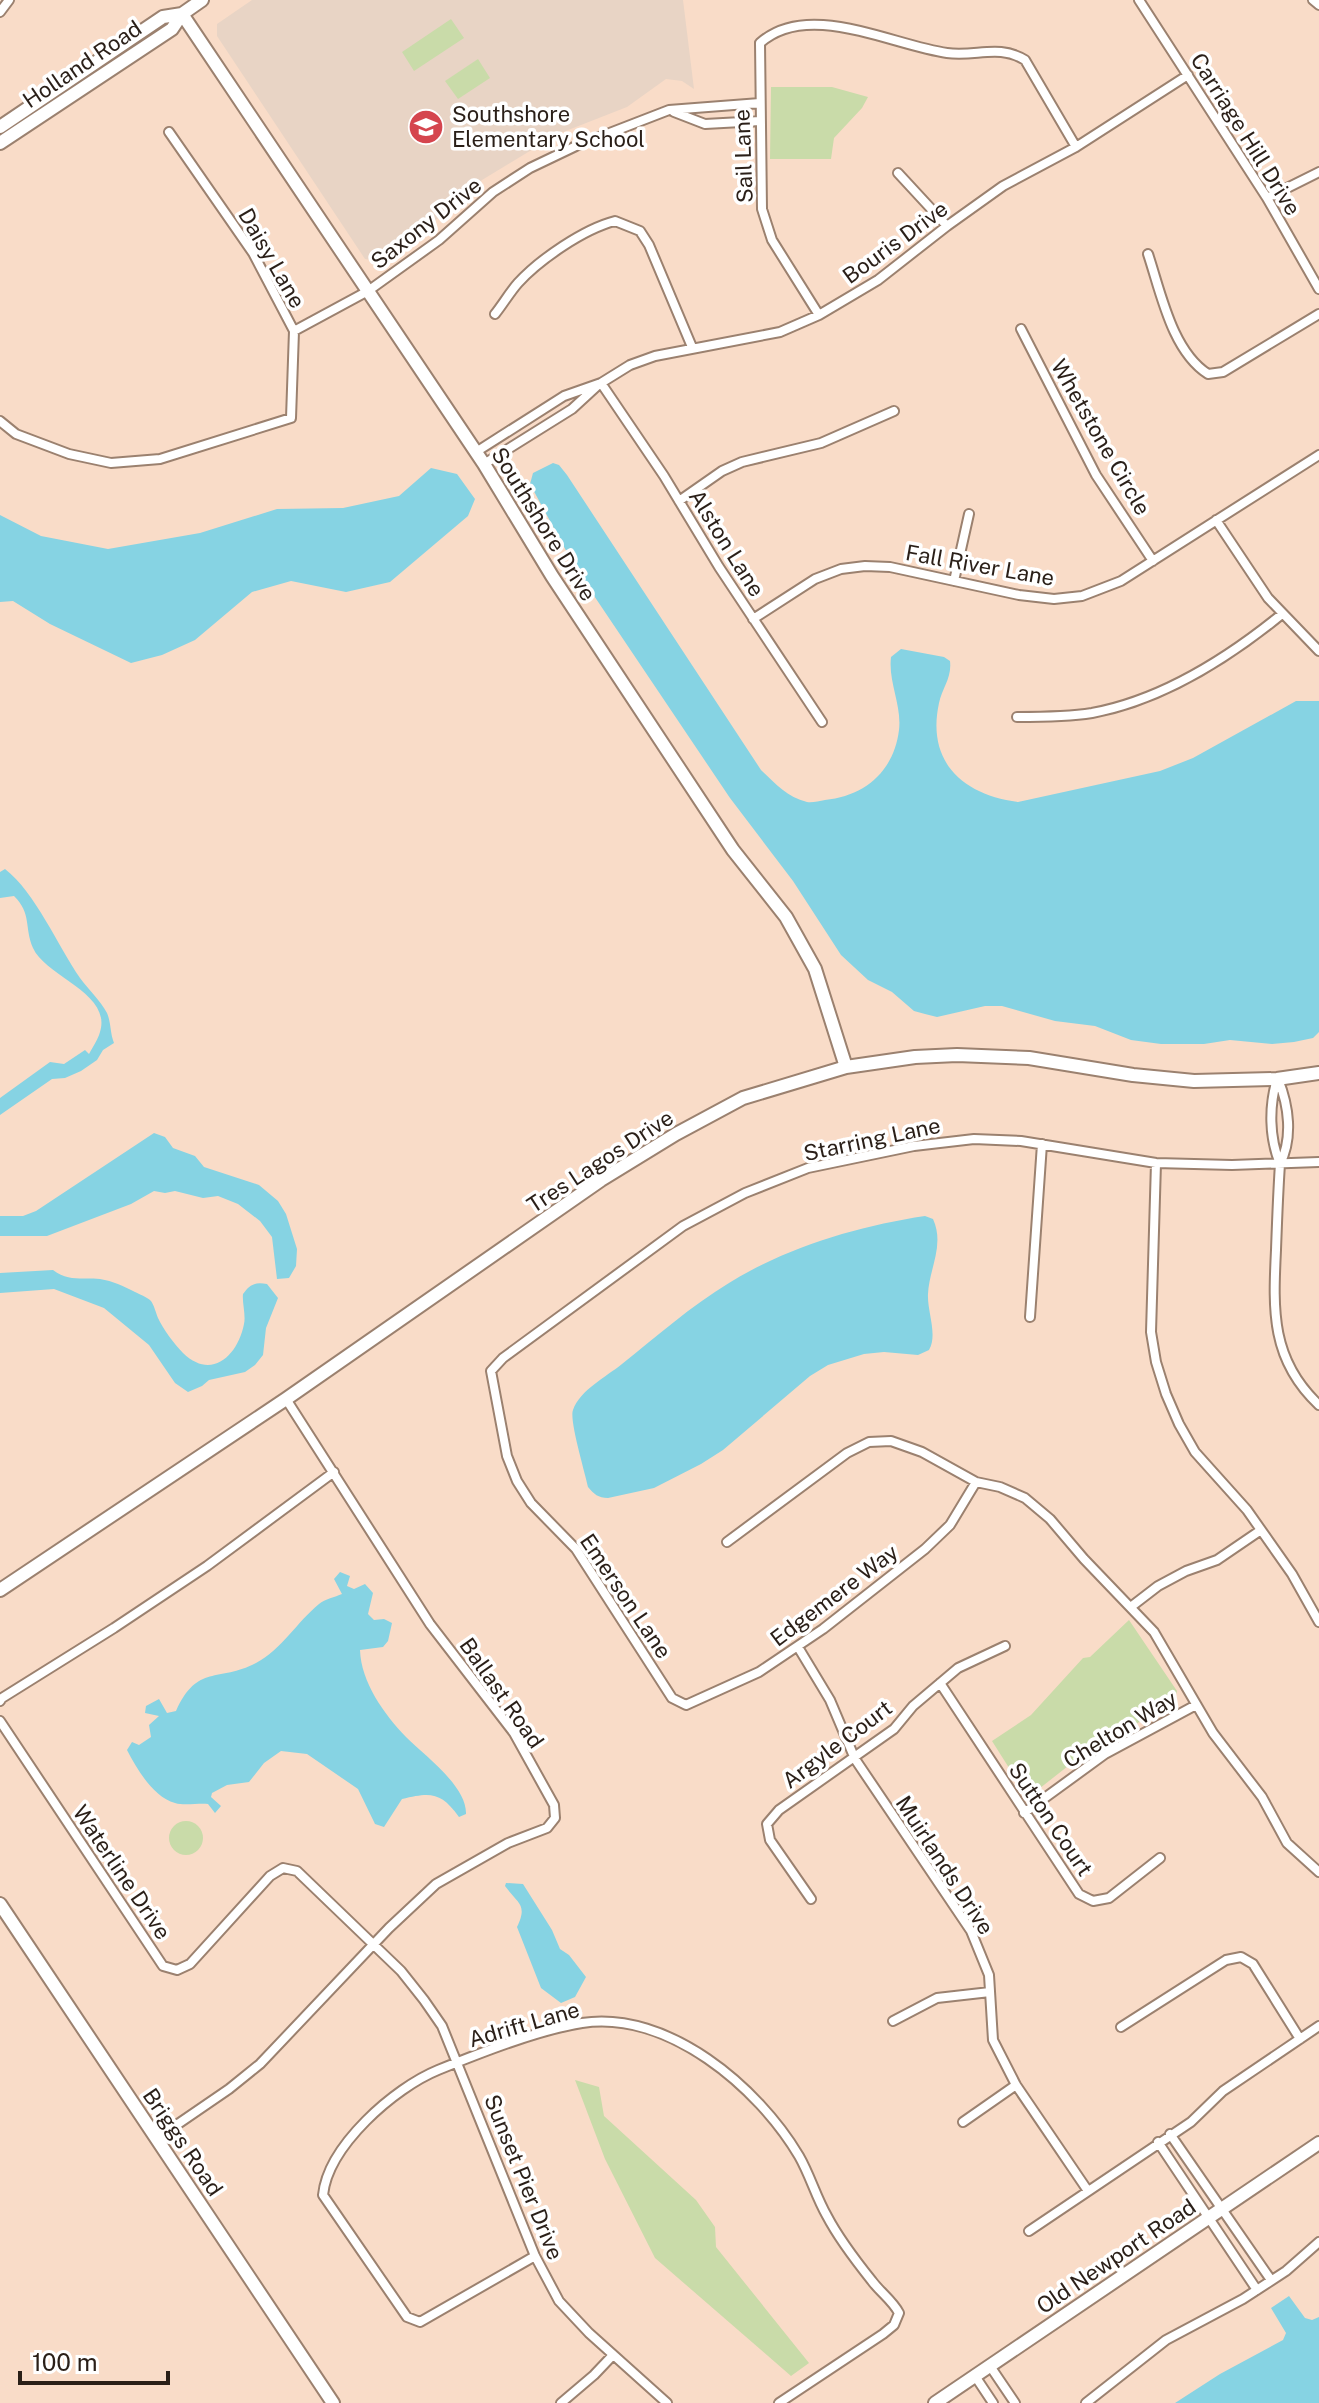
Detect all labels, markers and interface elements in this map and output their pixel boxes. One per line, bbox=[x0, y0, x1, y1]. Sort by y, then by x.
street label: Holland Road bbox=[18, 15, 146, 113]
street label: Carriage Hill Drive bbox=[1186, 48, 1306, 220]
place label: Southshore Elementary School bbox=[452, 101, 645, 152]
school or university icon: Southshore Elementary School bbox=[407, 108, 445, 146]
street label: Sail Lane bbox=[728, 109, 758, 203]
street label: Saxony Drive bbox=[366, 172, 486, 274]
street label: Bouris Drive bbox=[838, 195, 952, 289]
street label: Daisy Lane bbox=[233, 204, 311, 312]
street label: Whetstone Circle bbox=[1046, 354, 1156, 520]
street label: Southshore Drive bbox=[486, 442, 602, 606]
street label: Alston Lane bbox=[684, 485, 770, 601]
street label: Fall River Lane bbox=[904, 539, 1056, 591]
street label: Tres Lagos Drive bbox=[522, 1104, 678, 1218]
street label: Starring Lane bbox=[801, 1112, 943, 1166]
street label: Emerson Lane bbox=[575, 1529, 677, 1663]
street label: Edgemere Way bbox=[765, 1538, 903, 1651]
street label: Ballast Road bbox=[454, 1633, 550, 1753]
street label: Chelton Way bbox=[1058, 1685, 1182, 1773]
street label: Argyle Court bbox=[777, 1694, 897, 1794]
street label: Sutton Court bbox=[1004, 1757, 1098, 1881]
street label: Muirlands Drive bbox=[890, 1791, 1000, 1939]
street label: Waterline Drive bbox=[68, 1800, 176, 1944]
street label: Adrift Lane bbox=[466, 1996, 582, 2052]
street label: Briggs Road bbox=[138, 2083, 228, 2201]
street label: Sunset Pier Drive bbox=[479, 2091, 569, 2263]
street label: Old Newport Road bbox=[1032, 2193, 1200, 2319]
scale bar bbox=[20, 2335, 168, 2385]
text: 100 m bbox=[32, 2348, 98, 2376]

